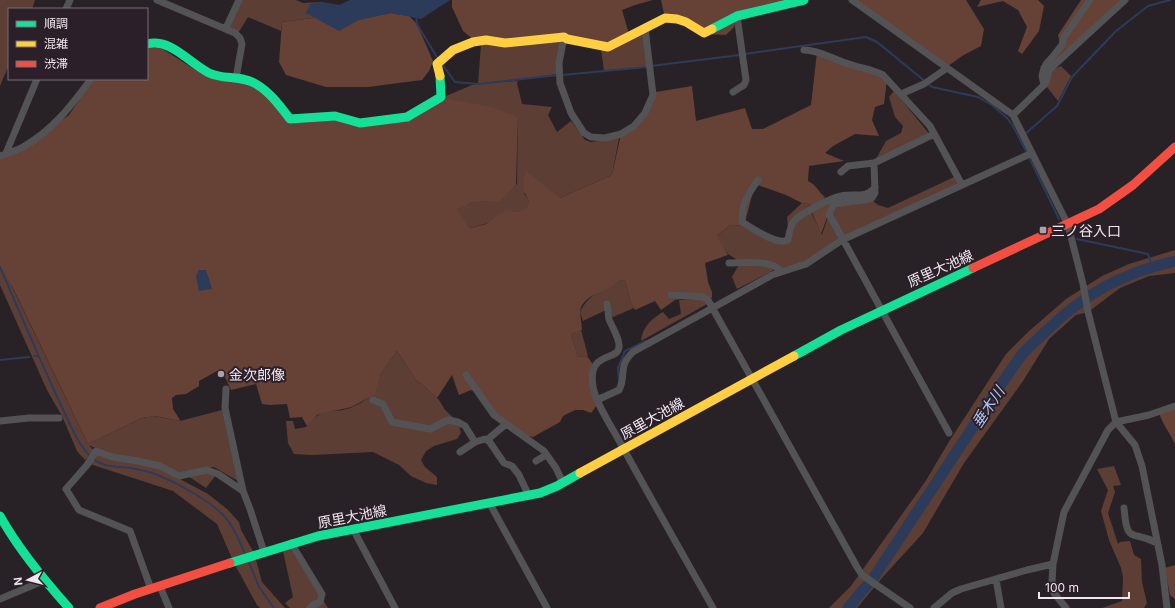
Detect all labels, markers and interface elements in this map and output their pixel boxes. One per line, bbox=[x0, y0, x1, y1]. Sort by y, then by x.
legend bbox=[8, 8, 148, 80]
text: 順調 bbox=[44, 16, 68, 31]
text: 混雑 bbox=[44, 36, 68, 51]
text: 渋滞 bbox=[44, 56, 68, 71]
place label: 三ノ谷入口 bbox=[1051, 222, 1121, 239]
marker: 三ノ谷入口 bbox=[1038, 225, 1048, 235]
street label: 原里大池線 bbox=[905, 246, 975, 290]
place label: 金次郎像 bbox=[229, 366, 285, 383]
marker: 金次郎像 bbox=[216, 369, 226, 379]
water label: 垂木川 bbox=[968, 381, 1010, 431]
street label: 原里大池線 bbox=[617, 394, 687, 442]
street label: 原里大池線 bbox=[316, 501, 388, 531]
north arrow bbox=[8, 560, 48, 600]
scale bar bbox=[1039, 574, 1129, 600]
text: N bbox=[11, 576, 26, 586]
text: 100 m bbox=[1045, 580, 1079, 595]

